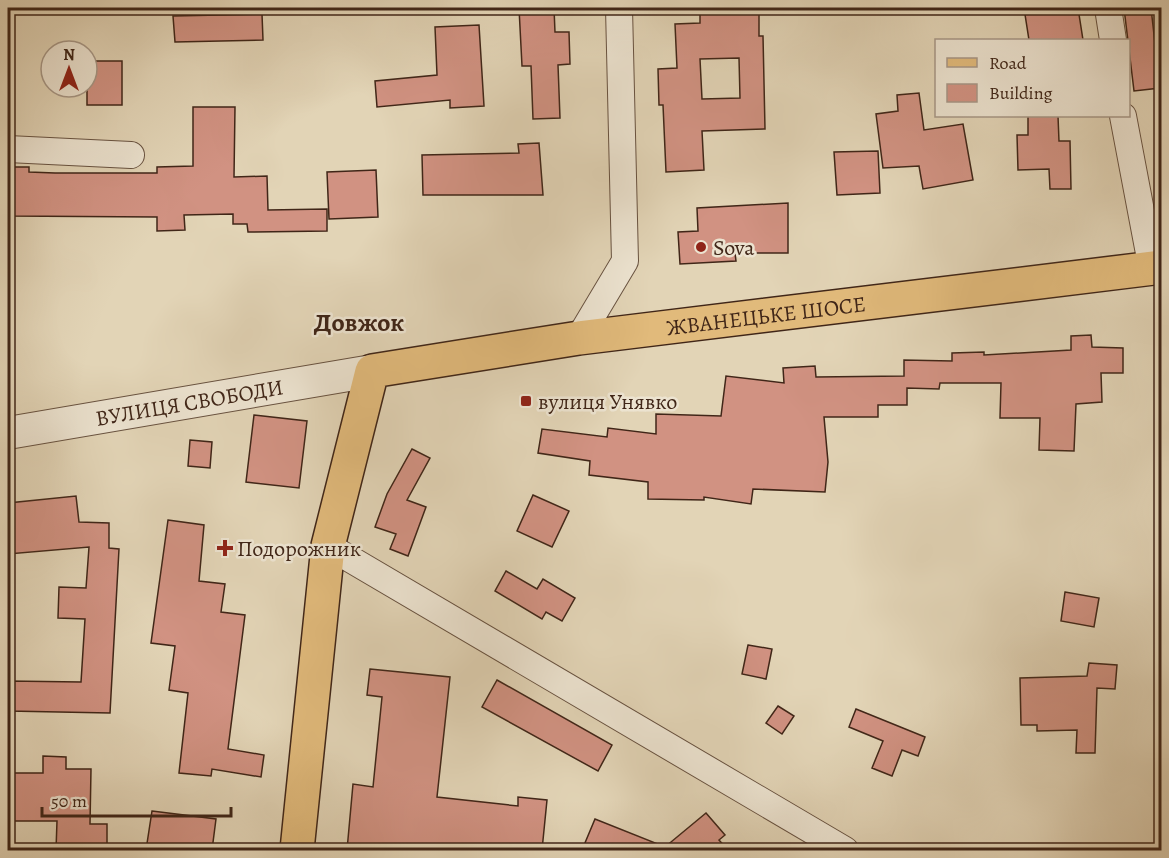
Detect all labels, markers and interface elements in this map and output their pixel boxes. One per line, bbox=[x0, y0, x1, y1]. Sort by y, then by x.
north arrow bbox=[39, 39, 99, 99]
legend bbox=[935, 39, 1130, 117]
text: N bbox=[63, 44, 75, 66]
text: Road bbox=[989, 51, 1027, 75]
text: Building bbox=[989, 81, 1053, 105]
place label: Sova bbox=[713, 233, 755, 263]
marker: Sova bbox=[694, 240, 708, 254]
street label: ЖВАНЕЦЬКЕ ШОСЕ bbox=[665, 289, 867, 343]
district label: Довжок bbox=[314, 305, 404, 340]
street label: ВУЛИЦЯ СВОБОДИ bbox=[93, 372, 286, 434]
place label: вулиця Унявко bbox=[538, 387, 677, 417]
marker: вулиця Унявко bbox=[519, 394, 533, 408]
place label: Подорожник bbox=[237, 534, 361, 564]
marker: Подорожник bbox=[218, 541, 232, 555]
scale bar bbox=[42, 780, 231, 818]
text: 50 m bbox=[51, 789, 87, 813]

